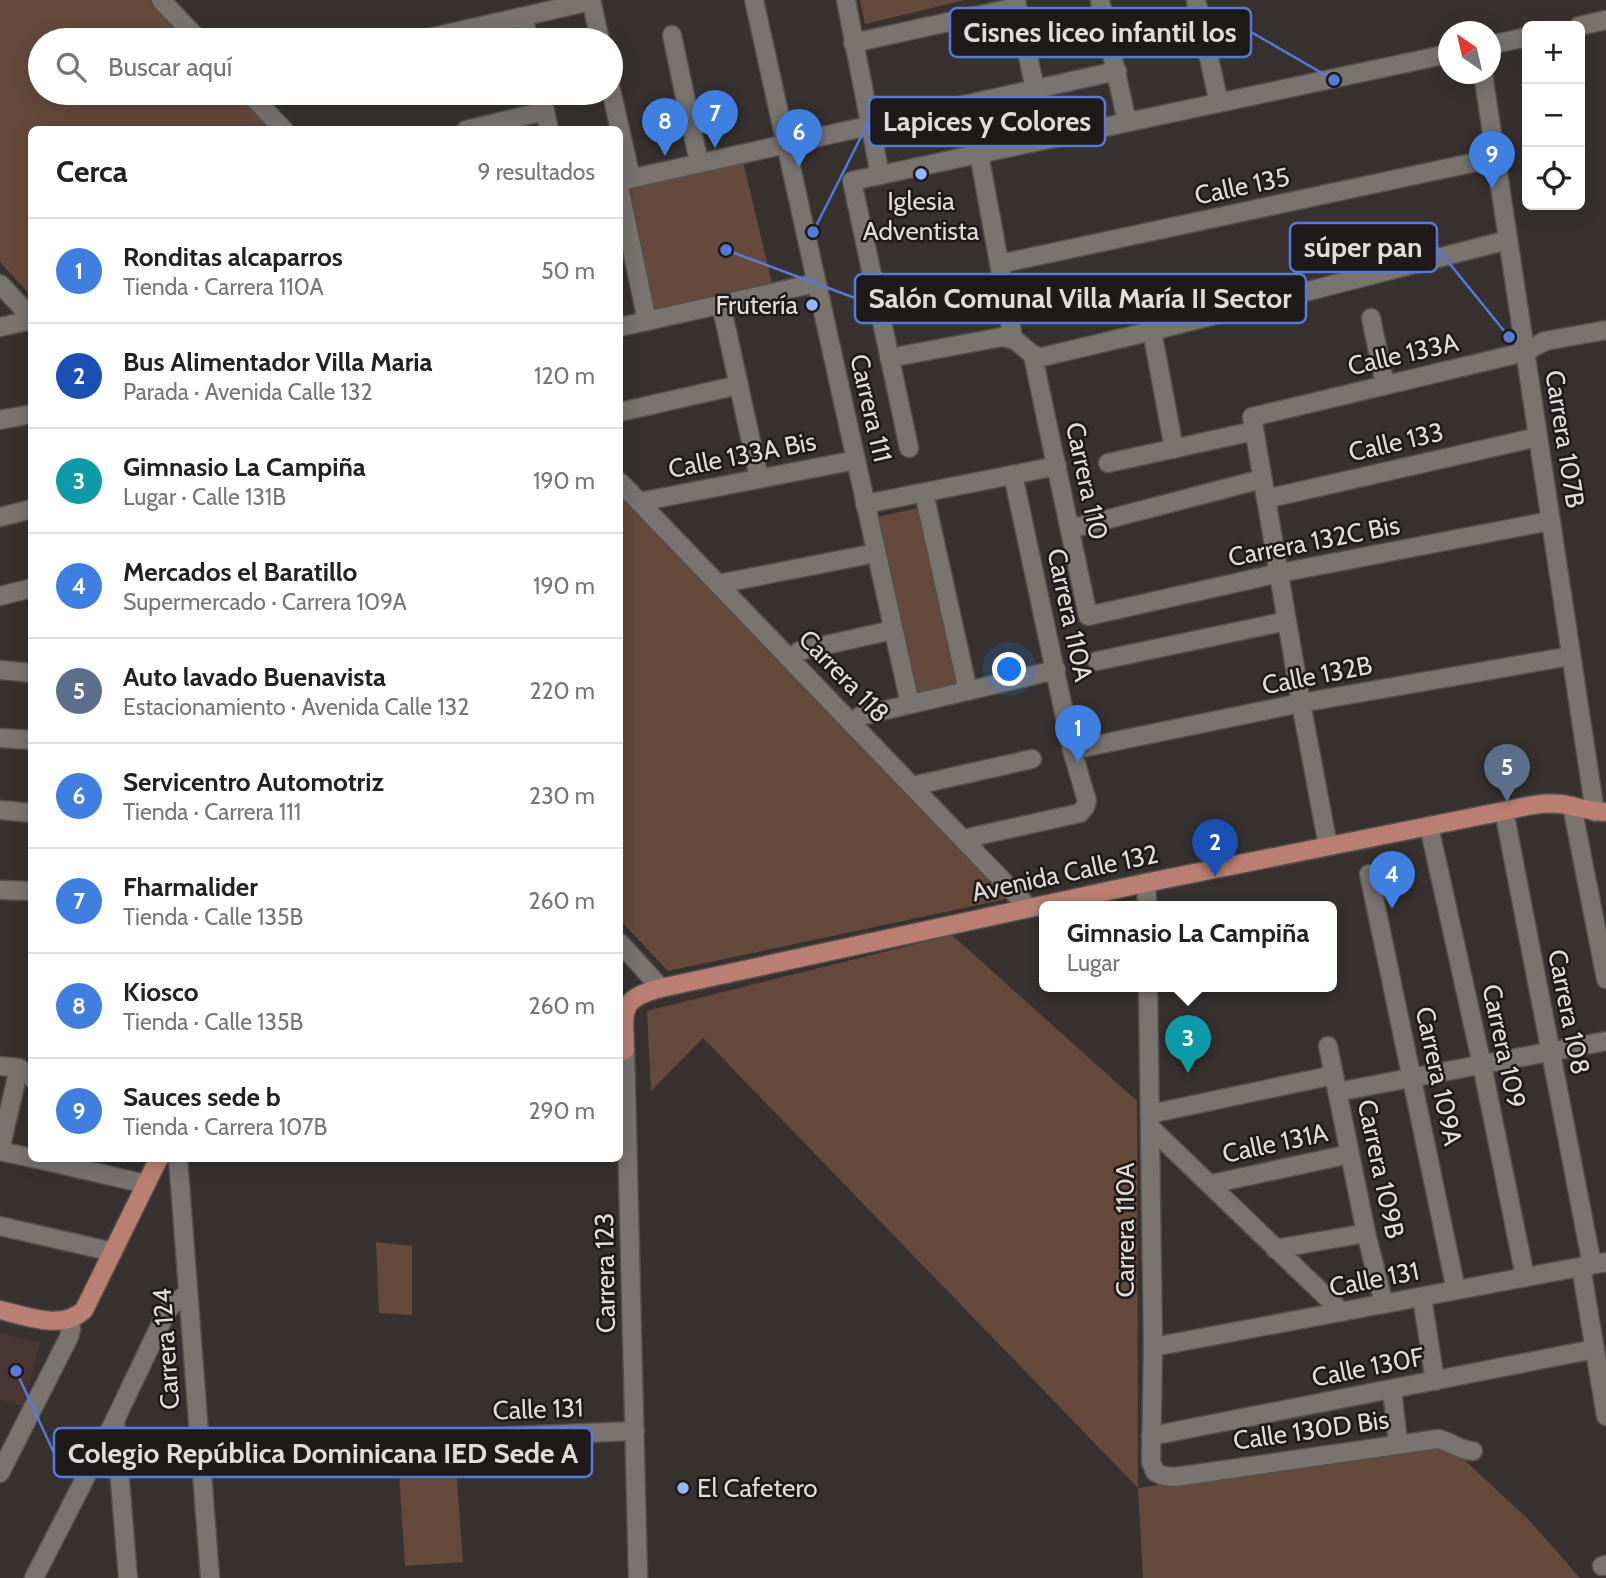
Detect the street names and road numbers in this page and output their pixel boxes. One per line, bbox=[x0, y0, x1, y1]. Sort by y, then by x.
street label: Calle 135 bbox=[1192, 160, 1292, 212]
street label: Calle 133A bbox=[1345, 326, 1461, 382]
street label: Carrera 111 bbox=[843, 351, 899, 465]
street label: Carrera 107B bbox=[1538, 368, 1592, 510]
street label: Calle 133 bbox=[1345, 416, 1447, 468]
street label: Carrera 110 bbox=[1059, 419, 1115, 543]
street label: Calle 133A Bis bbox=[665, 425, 819, 485]
street label: Carrera 132C Bis bbox=[1226, 509, 1403, 573]
street label: Carrera 110A bbox=[1040, 546, 1100, 684]
street label: Carrera 118 bbox=[792, 623, 896, 729]
street label: Calle 132B bbox=[1259, 649, 1375, 701]
street label: Avenida Calle 132 bbox=[969, 838, 1161, 908]
street label: Carrera 108 bbox=[1541, 947, 1597, 1077]
street label: Carrera 109 bbox=[1475, 981, 1533, 1111]
street label: Carrera 109A bbox=[1409, 1004, 1469, 1148]
street label: Carrera 109B bbox=[1351, 1097, 1411, 1241]
street label: Calle 131A bbox=[1219, 1116, 1331, 1170]
street label: Carrera 110A bbox=[1109, 1162, 1141, 1298]
street label: Carrera 123 bbox=[588, 1213, 622, 1333]
street label: Calle 131 bbox=[1326, 1255, 1422, 1303]
street label: Carrera 124 bbox=[146, 1287, 186, 1411]
street label: Calle 130F bbox=[1309, 1340, 1427, 1394]
street label: Calle 131 bbox=[492, 1391, 584, 1427]
street label: Calle 130D Bis bbox=[1231, 1403, 1391, 1457]

